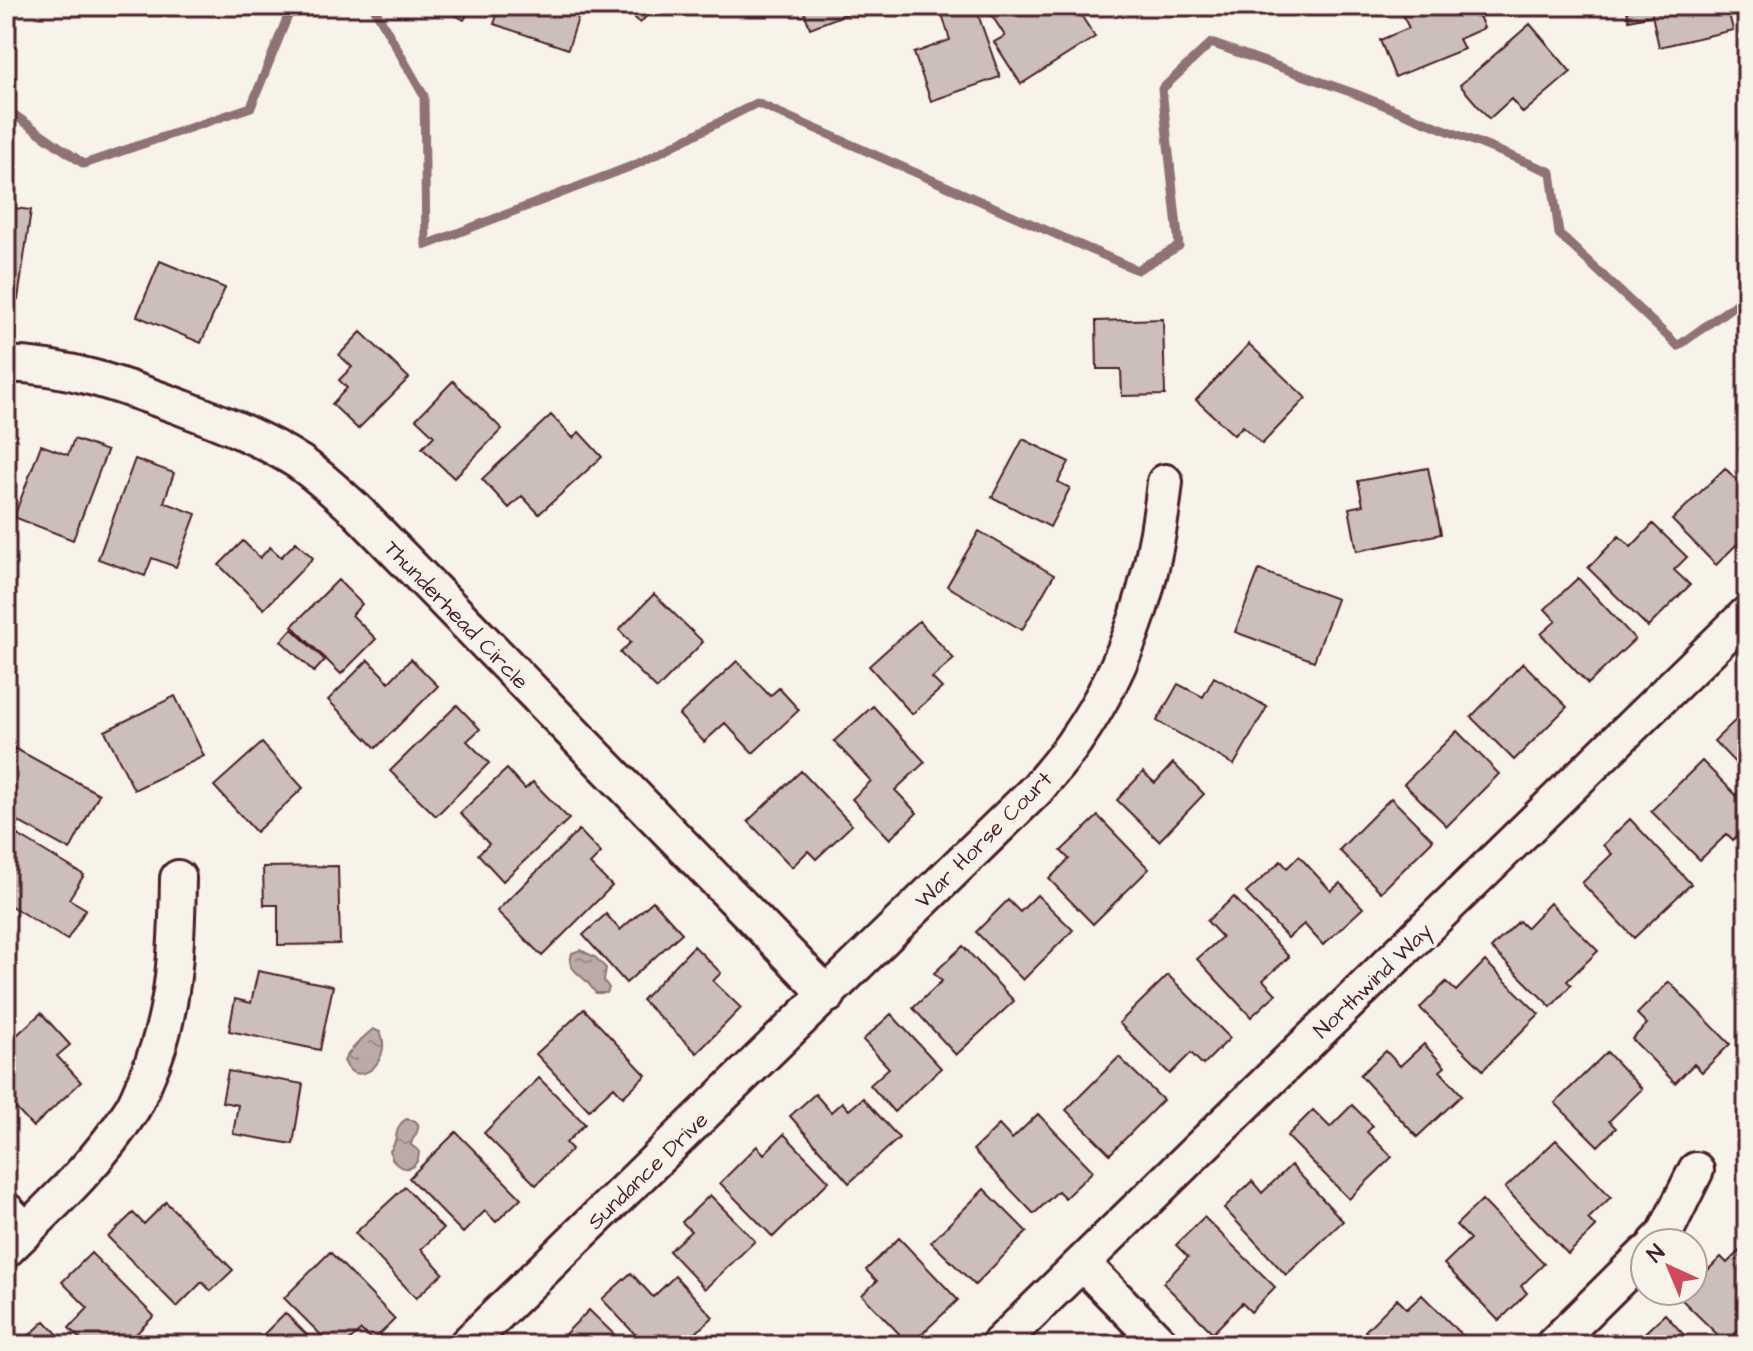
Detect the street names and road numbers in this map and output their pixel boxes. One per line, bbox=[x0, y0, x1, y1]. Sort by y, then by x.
street label: Thunderhead Circle bbox=[377, 534, 535, 697]
street label: War Horse Court bbox=[909, 764, 1060, 916]
street label: Northwind Way bbox=[1307, 916, 1440, 1047]
street label: Sundance Drive bbox=[581, 1105, 716, 1237]

